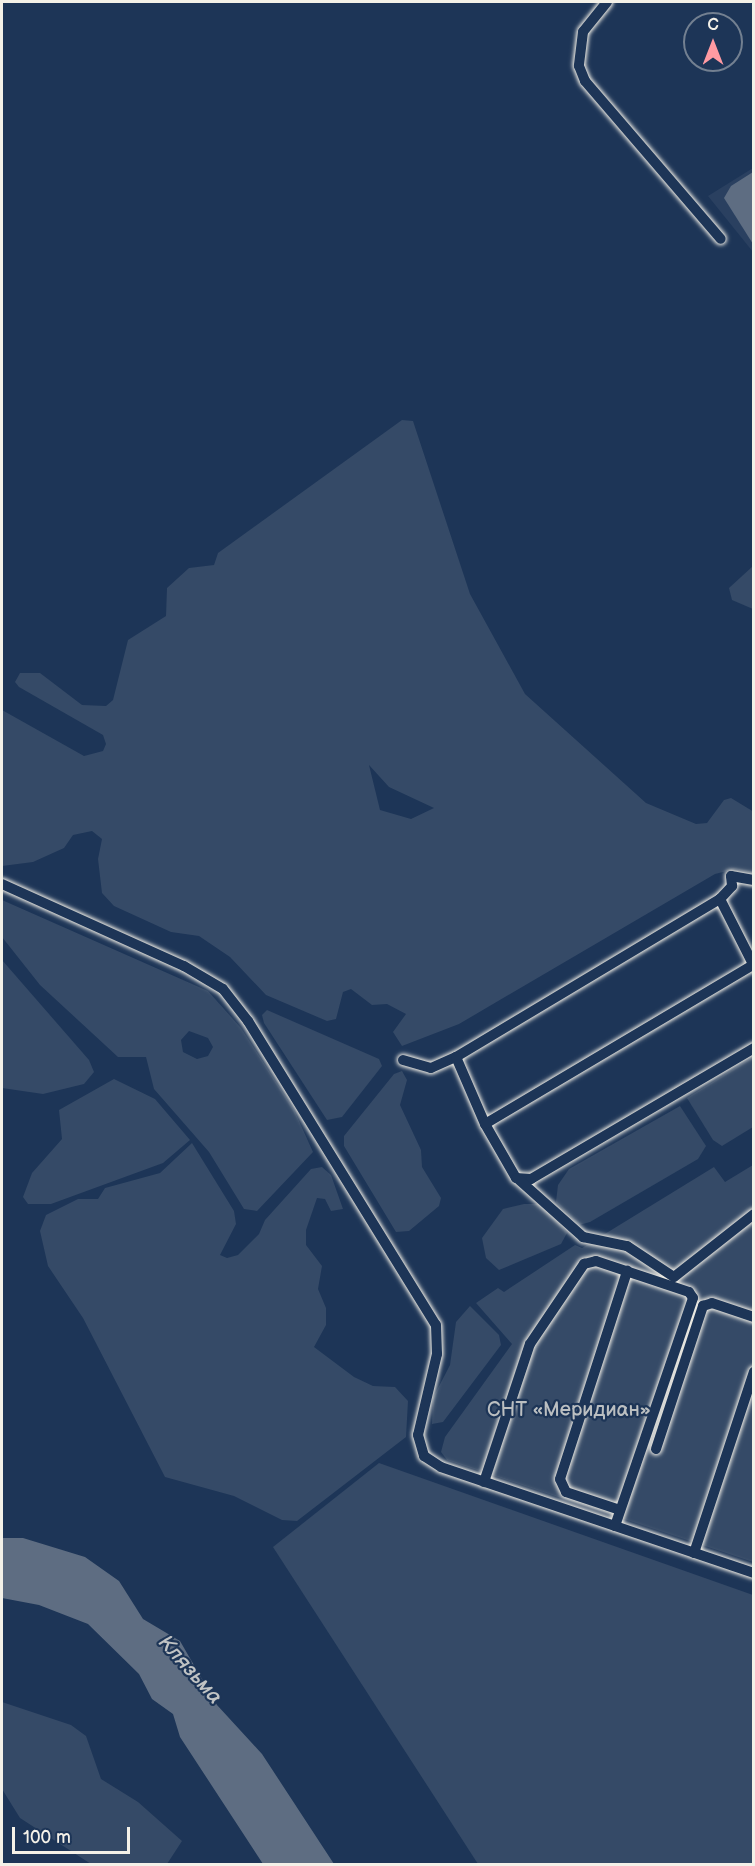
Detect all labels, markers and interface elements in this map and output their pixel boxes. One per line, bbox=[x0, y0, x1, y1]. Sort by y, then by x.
north arrow bbox=[683, 12, 743, 72]
text: С bbox=[707, 16, 719, 35]
park label: СНТ «Меридиан» bbox=[487, 1398, 651, 1422]
water label: Клязьма bbox=[153, 1630, 227, 1710]
scale bar bbox=[15, 1815, 134, 1853]
text: 100 m bbox=[23, 1827, 71, 1848]

